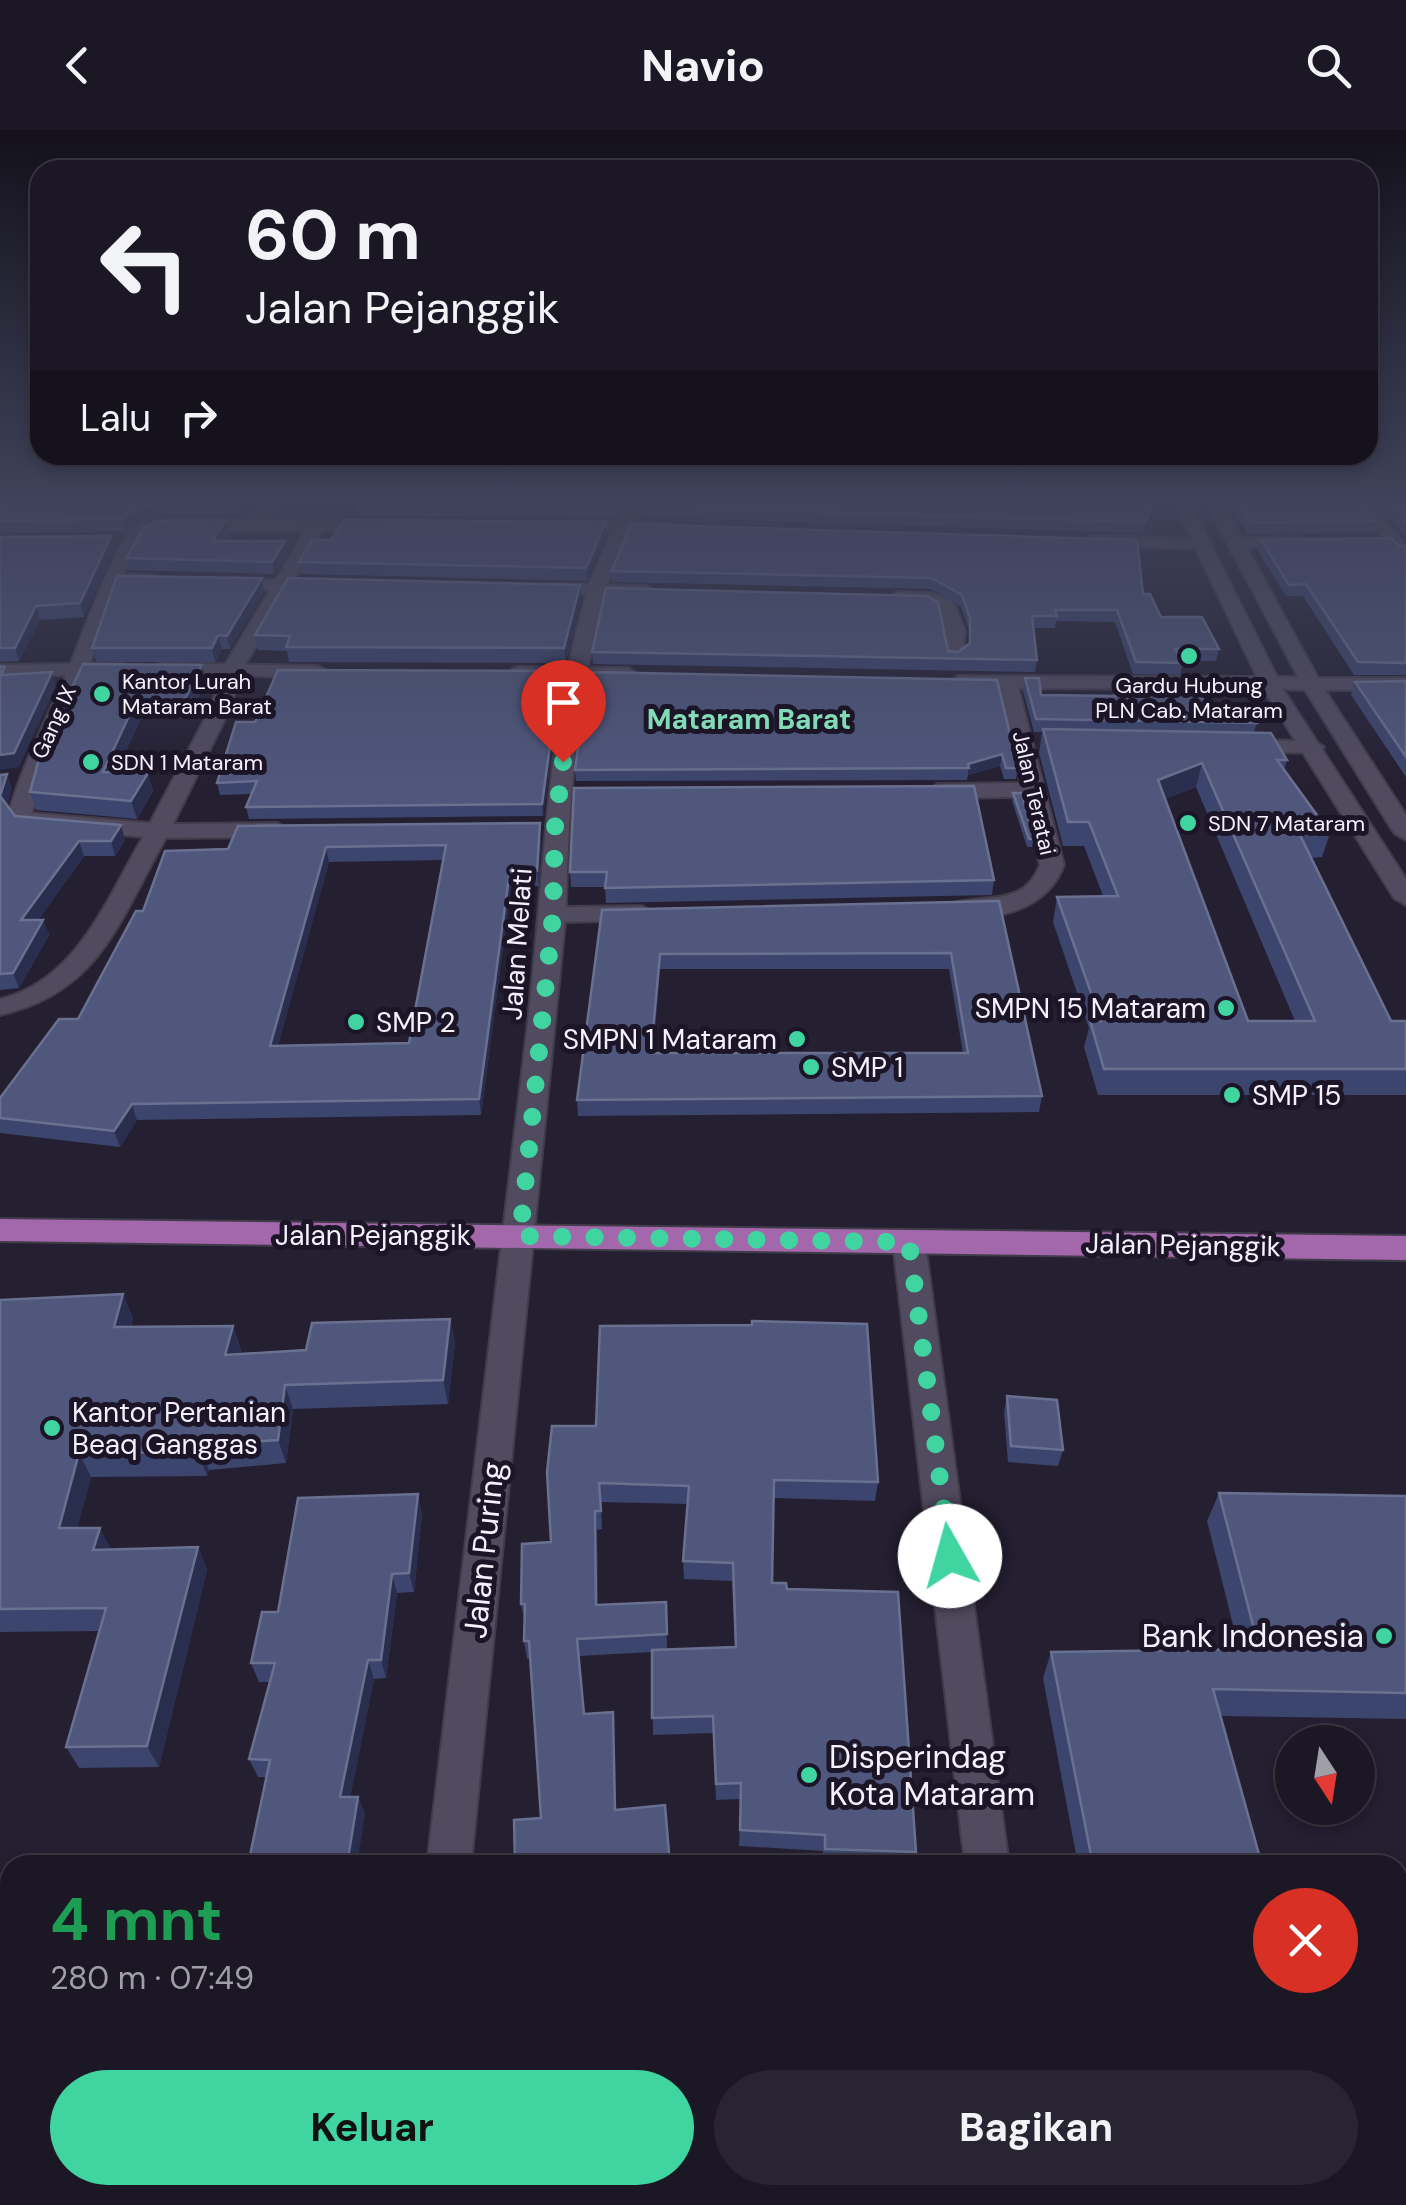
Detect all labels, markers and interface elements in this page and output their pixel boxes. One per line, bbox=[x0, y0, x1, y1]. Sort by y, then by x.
text: Navio bbox=[641, 36, 765, 95]
icon: back bbox=[50, 38, 105, 93]
icon: search bbox=[1301, 38, 1356, 93]
text: 60 m bbox=[245, 190, 421, 281]
icon: left bbox=[80, 200, 210, 330]
text: Jalan Pejanggik bbox=[245, 278, 560, 337]
icon: right bbox=[171, 390, 226, 445]
text: Lalu bbox=[80, 393, 151, 443]
marker: Gardu Hubung PLN Cab. Mataram bbox=[1178, 645, 1200, 667]
pin bbox=[521, 660, 606, 763]
place label: Kantor Lurah Mataram Barat bbox=[122, 667, 272, 721]
place label: Gardu Hubung PLN Cab. Mataram bbox=[1095, 671, 1283, 725]
icon: arrive bbox=[536, 675, 591, 730]
street label: Gang IX bbox=[25, 681, 83, 763]
marker: Kantor Lurah Mataram Barat bbox=[91, 683, 113, 705]
district label: Mataram Barat bbox=[647, 701, 851, 738]
street label: Jalan Teratai bbox=[1006, 728, 1062, 858]
place label: SDN 1 Mataram bbox=[111, 748, 263, 777]
marker: SDN 1 Mataram bbox=[80, 751, 102, 773]
place label: SDN 7 Mataram bbox=[1208, 809, 1365, 838]
marker: SDN 7 Mataram bbox=[1177, 812, 1199, 834]
street label: Jalan Melati bbox=[493, 867, 541, 1021]
place label: SMPN 15 Mataram bbox=[975, 990, 1206, 1027]
marker: SMPN 15 Mataram bbox=[1215, 997, 1237, 1019]
place label: SMP 2 bbox=[376, 1004, 456, 1041]
marker: SMP 2 bbox=[345, 1011, 367, 1033]
place label: SMPN 1 Mataram bbox=[563, 1021, 777, 1058]
marker: SMPN 1 Mataram bbox=[786, 1028, 808, 1050]
place label: SMP 1 bbox=[831, 1049, 903, 1086]
marker: SMP 1 bbox=[800, 1056, 822, 1078]
place label: SMP 15 bbox=[1252, 1077, 1341, 1114]
marker: SMP 15 bbox=[1221, 1084, 1243, 1106]
street label: Jalan Pejanggik bbox=[275, 1217, 471, 1254]
street label: Jalan Pejanggik bbox=[1085, 1225, 1281, 1265]
place label: Kantor Pertanian Beaq Ganggas bbox=[72, 1394, 286, 1463]
marker: Kantor Pertanian Beaq Ganggas bbox=[41, 1417, 63, 1439]
street label: Jalan Puring bbox=[454, 1460, 514, 1640]
position arrow bbox=[898, 1504, 1002, 1608]
place label: Bank Indonesia bbox=[1142, 1615, 1364, 1657]
marker: Bank Indonesia bbox=[1373, 1625, 1395, 1647]
north arrow bbox=[1275, 1725, 1375, 1825]
map controls bbox=[1275, 1725, 1375, 1825]
place label: Disperindag Kota Mataram bbox=[829, 1736, 1035, 1815]
marker: Disperindag Kota Mataram bbox=[798, 1764, 820, 1786]
text: 4 mnt bbox=[50, 1880, 223, 1959]
button: close bbox=[1253, 1888, 1358, 1993]
text: 280 m · 07:49 bbox=[50, 1957, 254, 1999]
button: Keluar bbox=[50, 2070, 694, 2185]
button: Bagikan bbox=[714, 2070, 1358, 2185]

